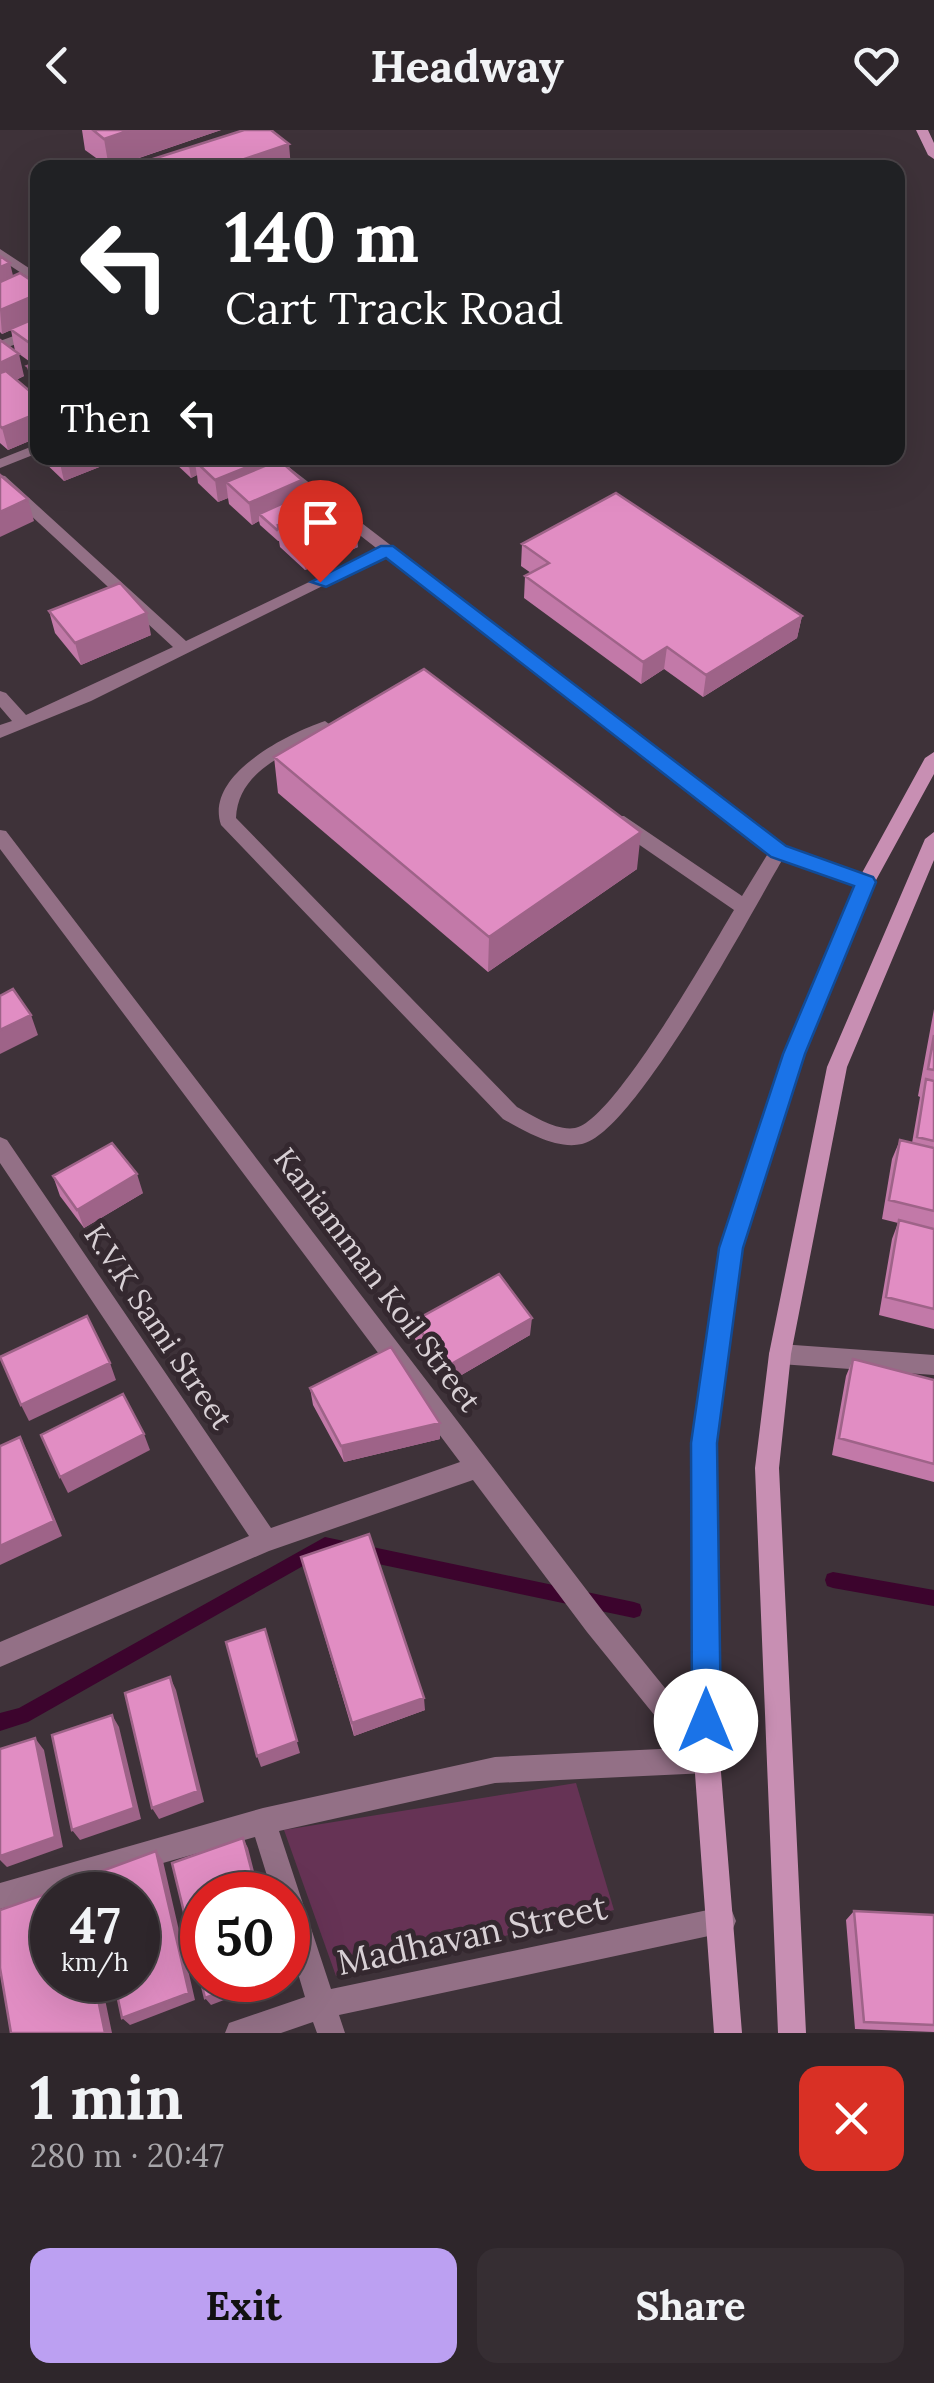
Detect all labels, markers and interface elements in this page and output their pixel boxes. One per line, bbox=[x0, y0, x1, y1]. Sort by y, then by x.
text: Headway bbox=[370, 37, 564, 94]
icon: back bbox=[30, 38, 85, 93]
icon: heart bbox=[849, 38, 904, 93]
text: 140 m bbox=[225, 192, 419, 281]
icon: left bbox=[60, 200, 190, 330]
text: Cart Track Road bbox=[225, 279, 564, 336]
icon: left bbox=[171, 390, 226, 445]
text: Then bbox=[60, 394, 151, 442]
pin bbox=[278, 480, 363, 583]
icon: arrive bbox=[293, 495, 348, 550]
street label: Kaniamman Koil Street bbox=[266, 1140, 490, 1419]
street label: K.V.K Sami Street bbox=[76, 1217, 242, 1436]
position arrow bbox=[654, 1669, 758, 1773]
speed limit sign: 50 bbox=[180, 1872, 310, 2002]
street label: Madhavan Street bbox=[333, 1884, 611, 1985]
text: 47 bbox=[70, 1893, 120, 1957]
text: km/h bbox=[61, 1946, 129, 1978]
text: 1 min bbox=[30, 2059, 183, 2135]
button: close bbox=[799, 2066, 904, 2171]
text: 280 m · 20:47 bbox=[30, 2135, 224, 2176]
button: Exit bbox=[30, 2248, 457, 2363]
button: Share bbox=[477, 2248, 904, 2363]

